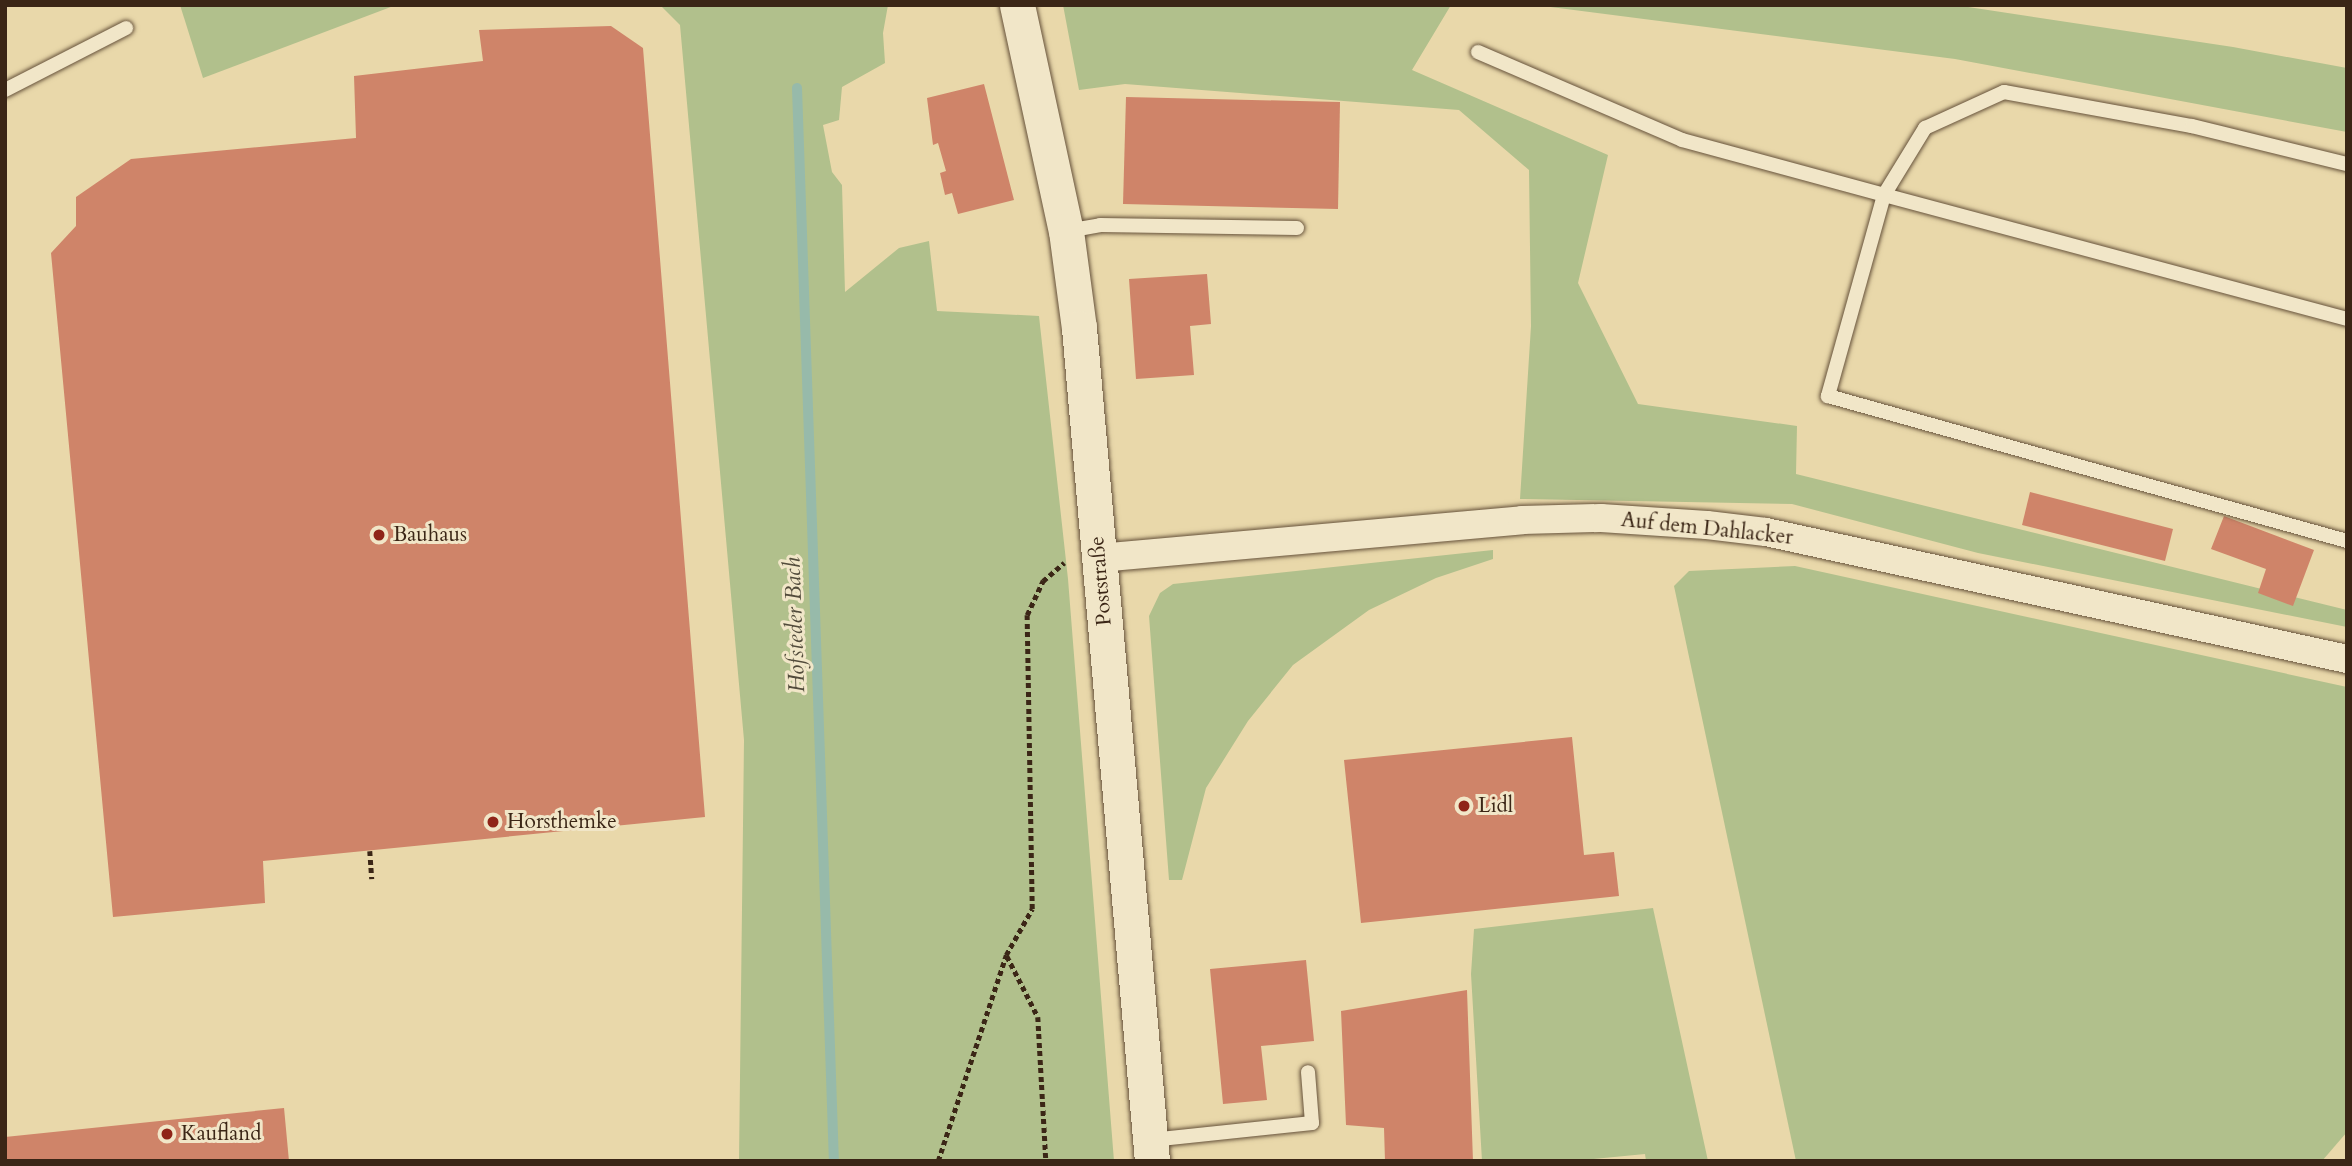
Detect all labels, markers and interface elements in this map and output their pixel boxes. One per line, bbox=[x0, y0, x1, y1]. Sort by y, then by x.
street label: Auf dem Dahlacker bbox=[1620, 507, 1794, 551]
place label: Bauhaus bbox=[393, 522, 467, 548]
marker: Bauhaus bbox=[371, 527, 387, 543]
street label: Poststraße bbox=[1085, 535, 1117, 627]
water label: Hofsteder Bach bbox=[779, 557, 811, 693]
place label: Lidl bbox=[1478, 793, 1513, 819]
marker: Lidl bbox=[1456, 798, 1472, 814]
place label: Horsthemke bbox=[507, 809, 617, 835]
marker: Horsthemke bbox=[485, 814, 501, 830]
place label: Kaufland bbox=[181, 1121, 261, 1147]
marker: Kaufland bbox=[159, 1126, 175, 1142]

